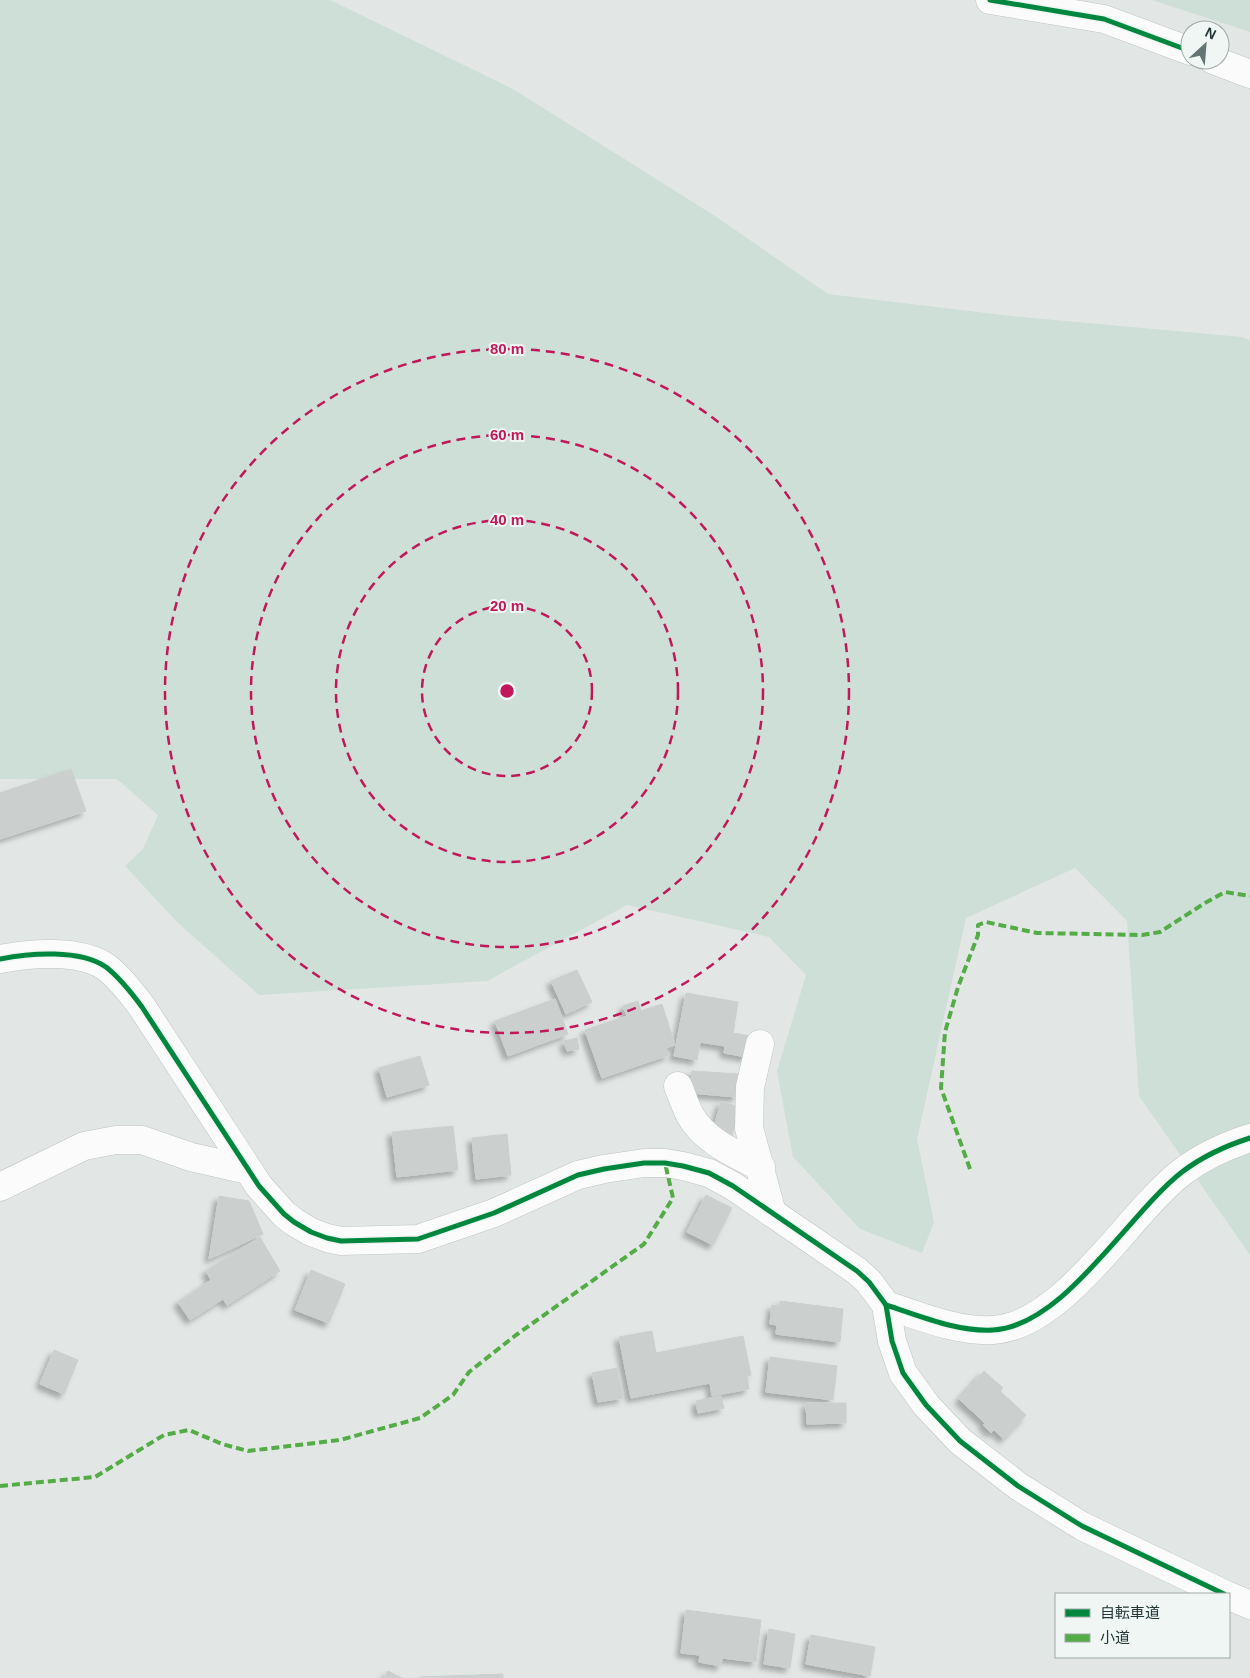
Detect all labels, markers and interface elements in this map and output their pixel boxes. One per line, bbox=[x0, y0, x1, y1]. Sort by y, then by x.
north arrow bbox=[1180, 20, 1230, 70]
text: N bbox=[1203, 24, 1219, 43]
text: 80 m bbox=[490, 340, 524, 357]
text: 60 m bbox=[490, 426, 524, 443]
text: 40 m bbox=[490, 511, 524, 528]
text: 20 m bbox=[490, 597, 524, 614]
centre of rings bbox=[498, 682, 516, 700]
legend bbox=[1055, 1593, 1230, 1658]
text: 自転車道 bbox=[1100, 1604, 1160, 1621]
text: 小道 bbox=[1100, 1629, 1130, 1646]

